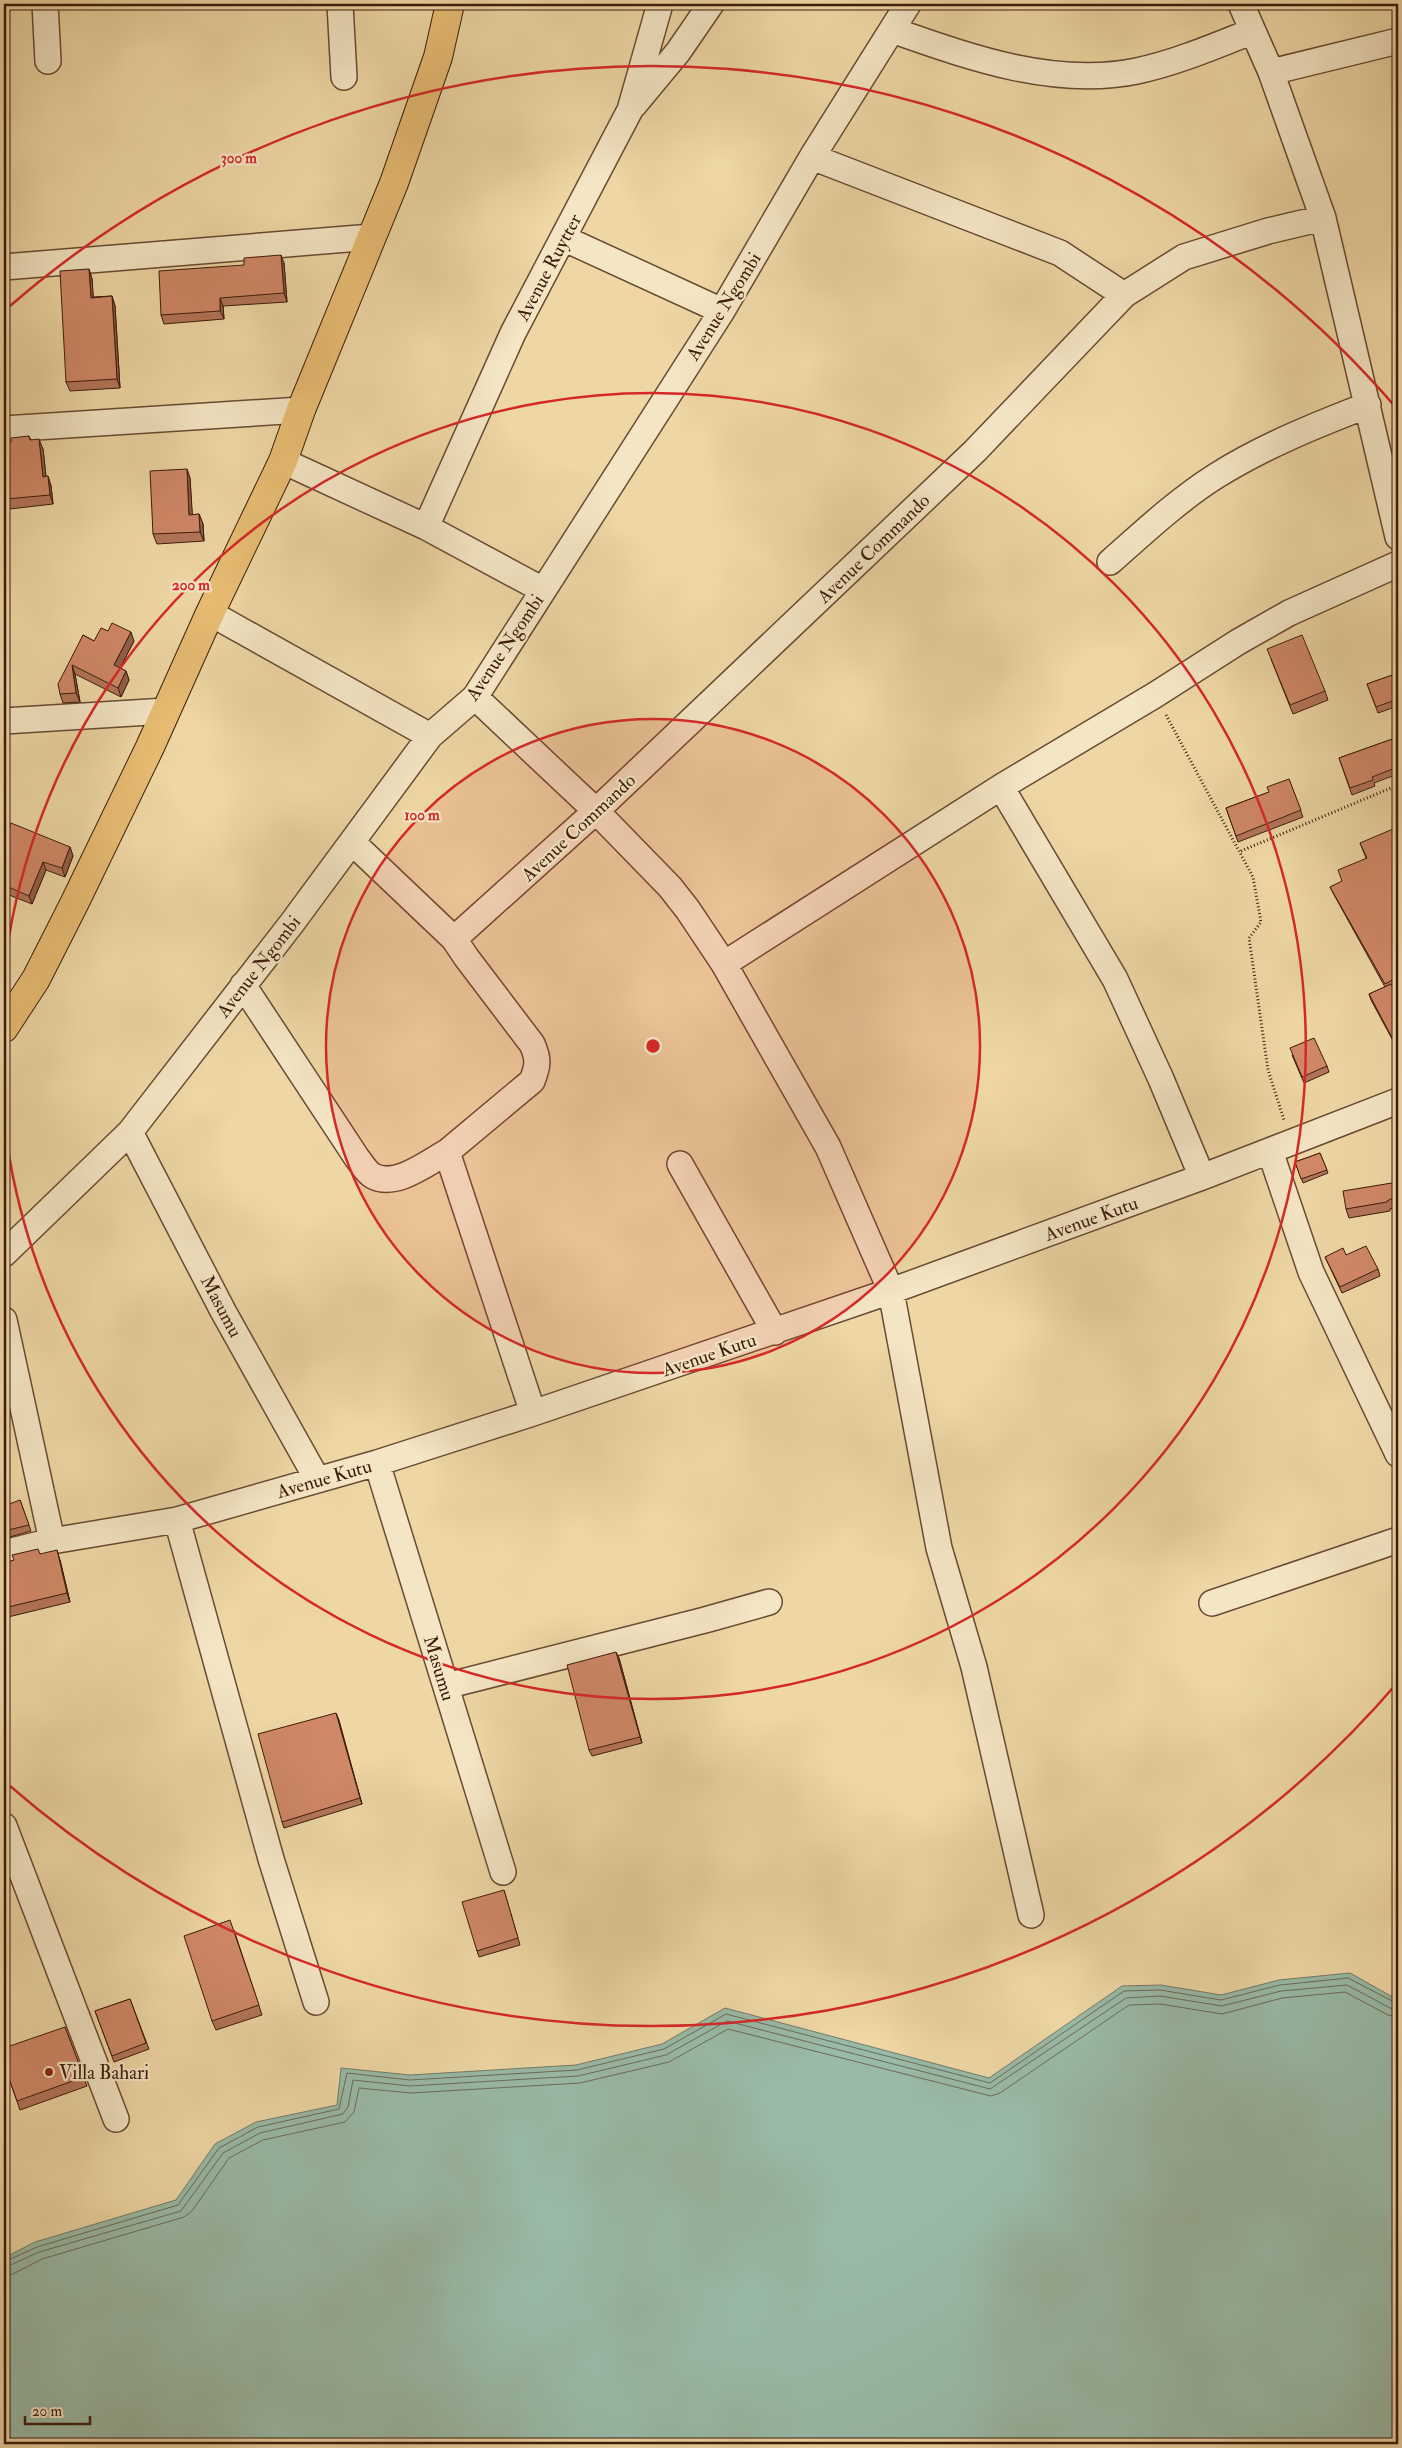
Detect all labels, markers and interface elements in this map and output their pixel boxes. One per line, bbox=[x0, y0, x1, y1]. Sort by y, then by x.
text: 300 m bbox=[221, 149, 257, 168]
street label: Avenue Ruytter bbox=[510, 210, 587, 326]
street label: Avenue Ngombi bbox=[681, 248, 767, 366]
street label: Avenue Commando bbox=[812, 489, 935, 609]
text: 200 m bbox=[172, 576, 210, 595]
street label: Avenue Ngombi bbox=[460, 590, 549, 706]
street label: Avenue Commando bbox=[516, 769, 641, 888]
text: 100 m bbox=[404, 806, 440, 825]
street label: Avenue Ngombi bbox=[211, 911, 306, 1023]
centre of rings bbox=[644, 1037, 662, 1055]
street label: Avenue Kutu bbox=[1040, 1191, 1142, 1247]
street label: Masumu bbox=[195, 1271, 247, 1342]
street label: Avenue Kutu bbox=[658, 1328, 760, 1383]
street label: Avenue Kutu bbox=[273, 1454, 375, 1504]
street label: Masumu bbox=[418, 1633, 460, 1704]
place label: Villa Bahari bbox=[59, 2061, 149, 2085]
marker: Villa Bahari bbox=[43, 2066, 55, 2078]
scale bar bbox=[25, 2393, 90, 2425]
text: 20 m bbox=[32, 2402, 62, 2421]

